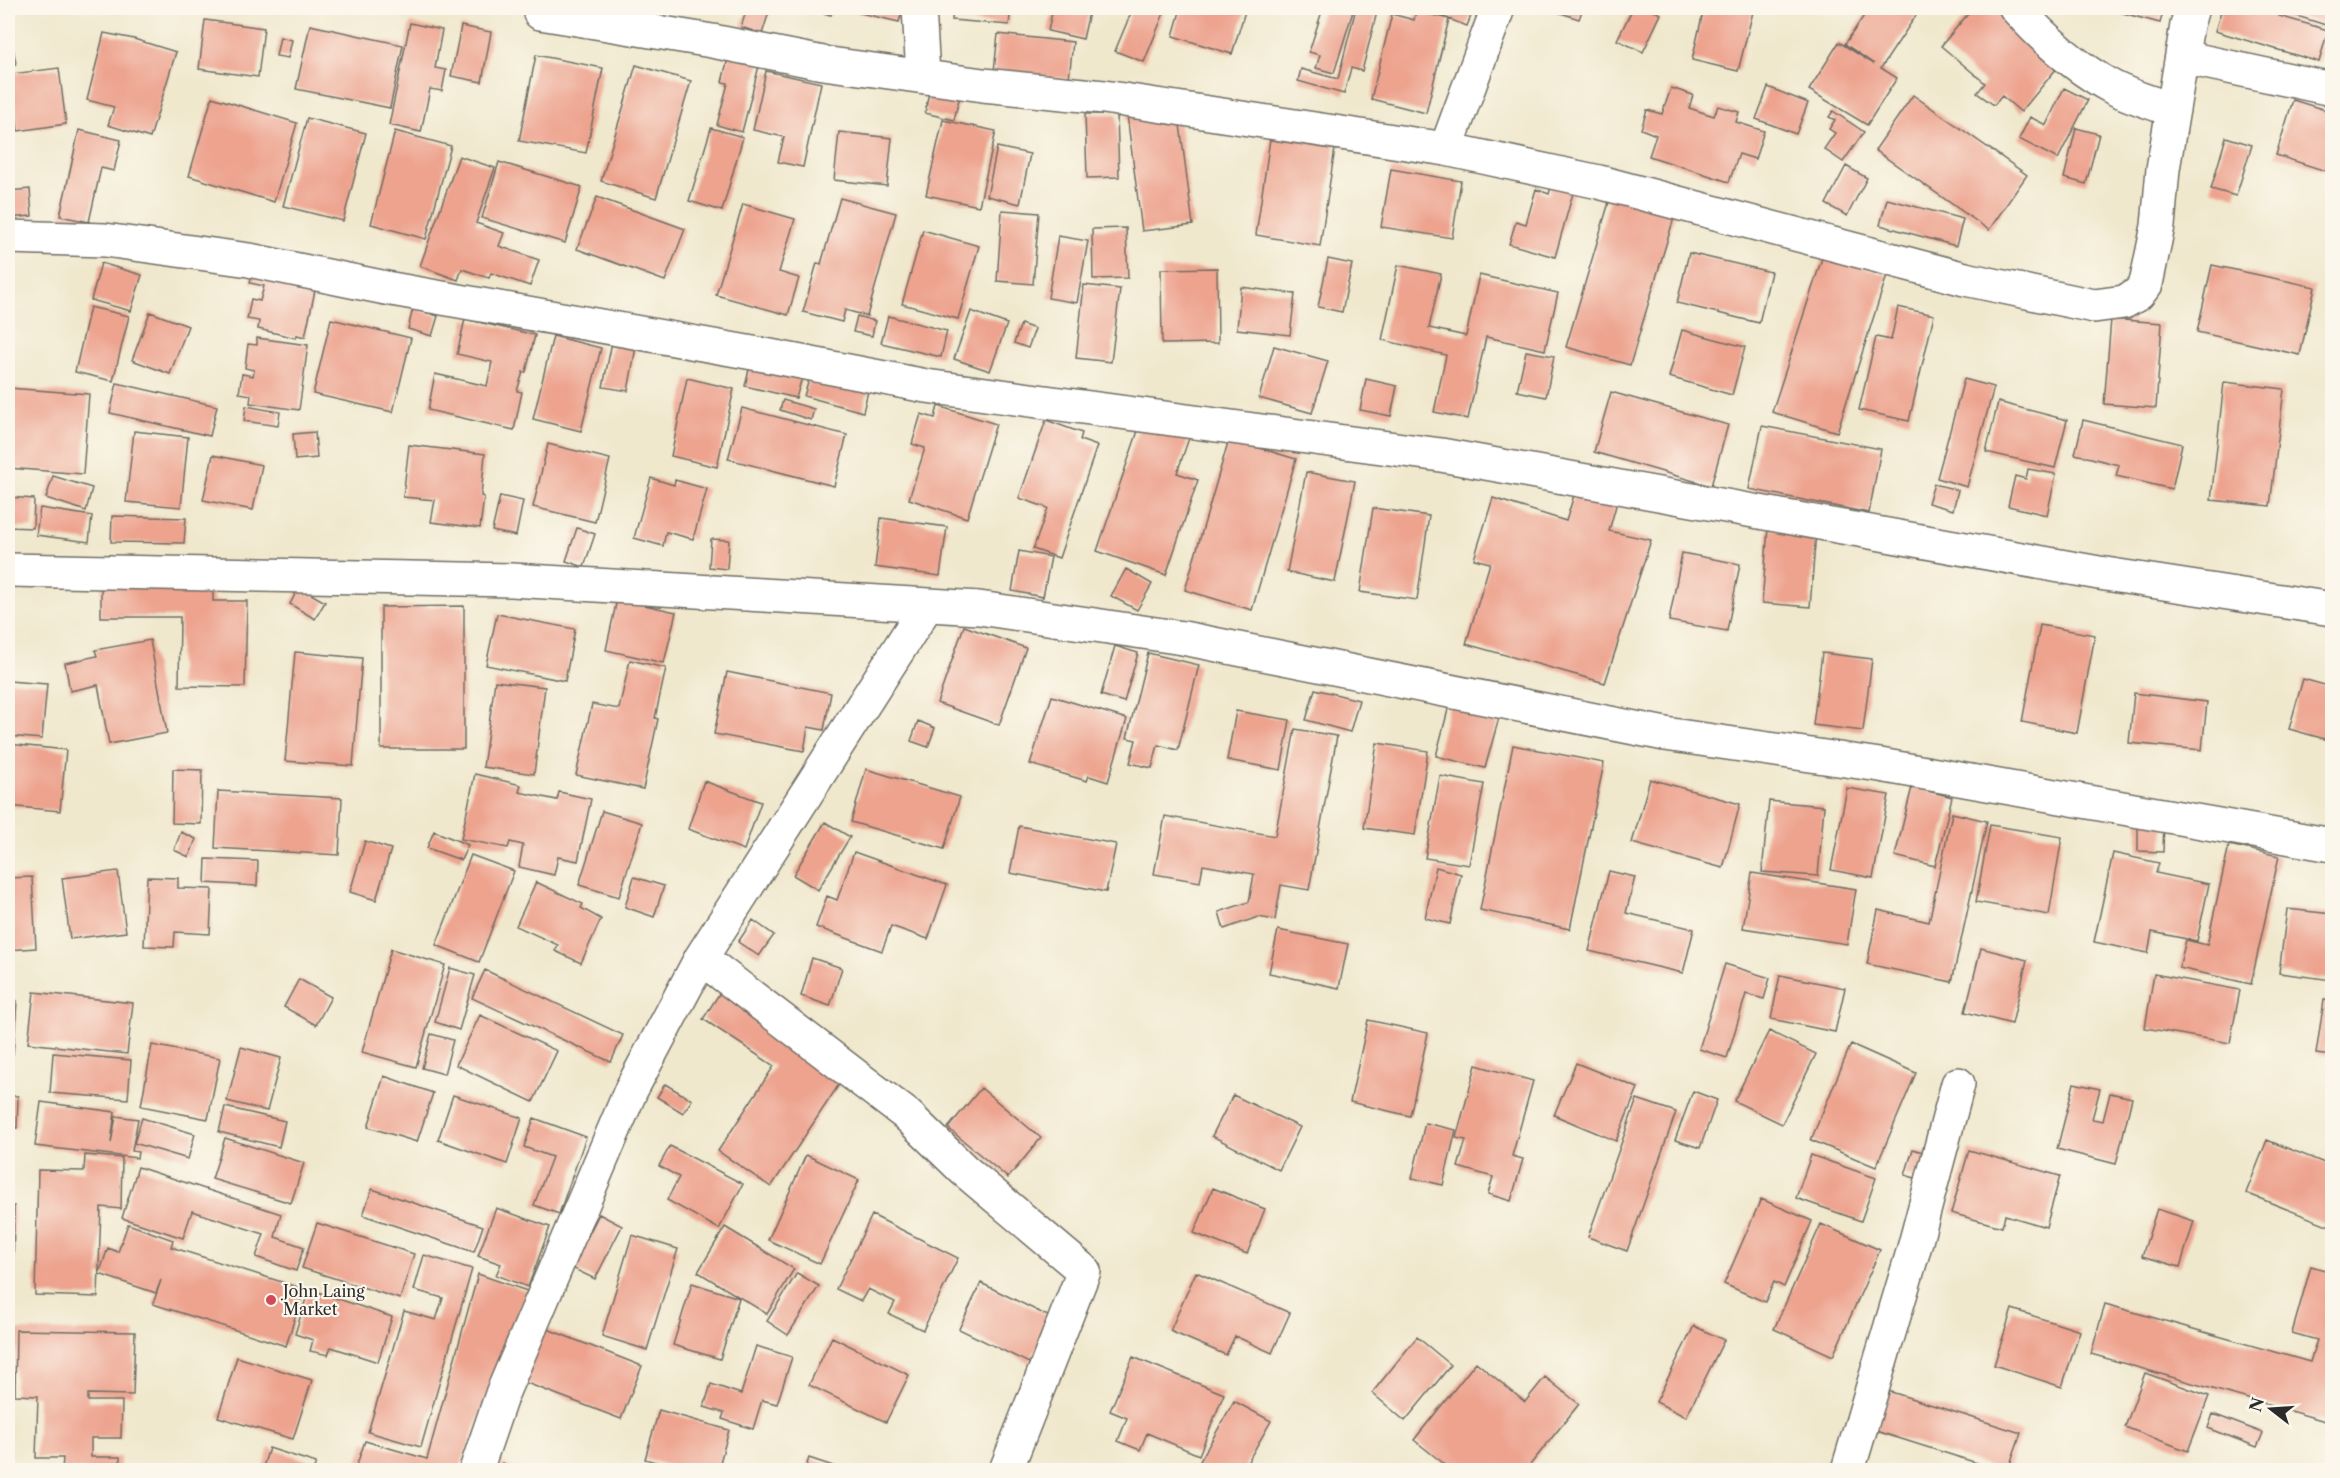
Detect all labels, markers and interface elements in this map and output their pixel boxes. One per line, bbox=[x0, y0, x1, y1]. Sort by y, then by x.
place label: John Laing Market bbox=[280, 1281, 365, 1319]
marker: John Laing Market bbox=[264, 1293, 278, 1307]
north arrow bbox=[2241, 1379, 2301, 1439]
text: N bbox=[2245, 1395, 2268, 1414]

